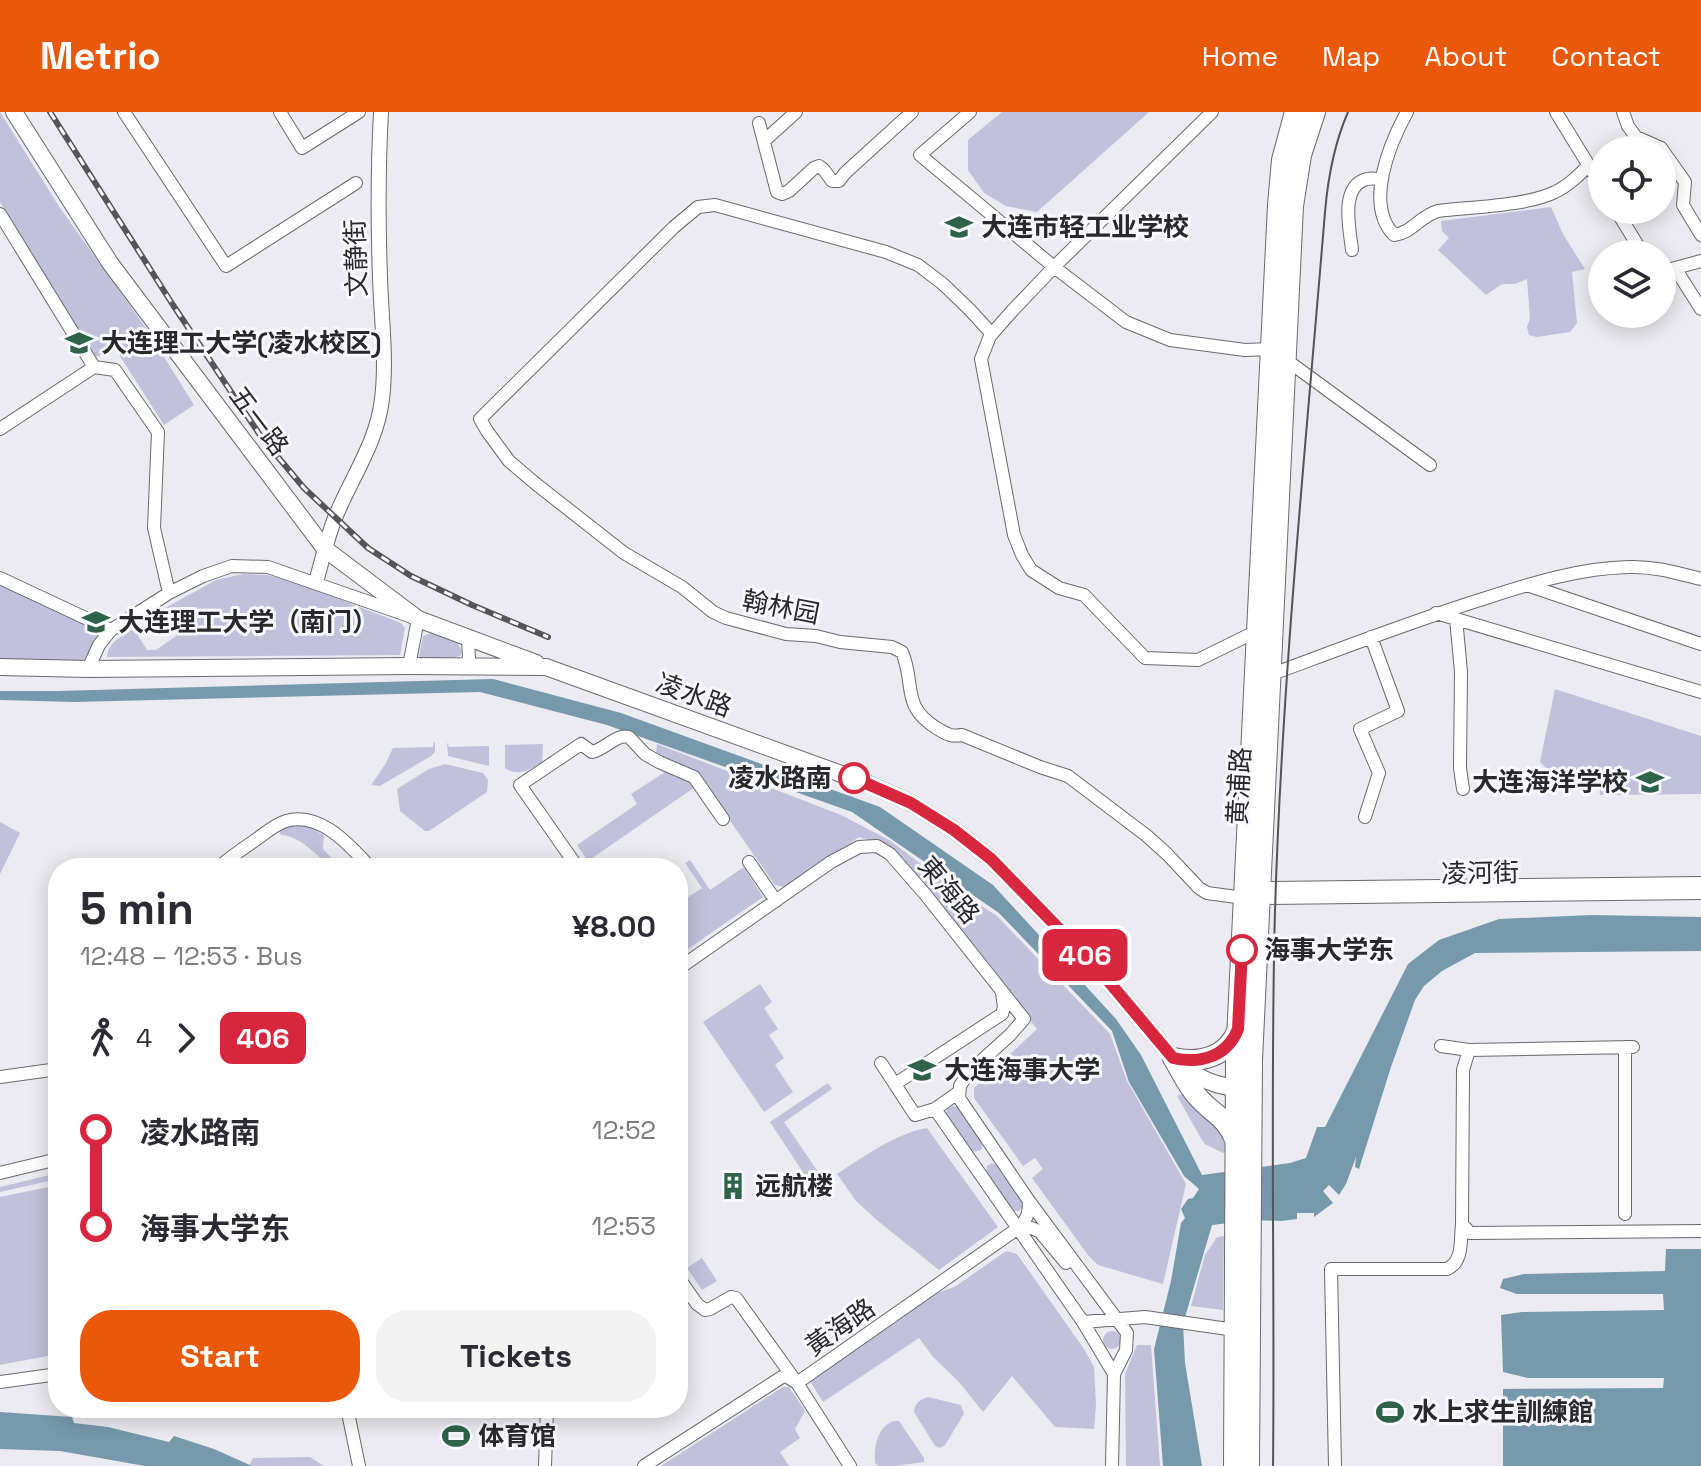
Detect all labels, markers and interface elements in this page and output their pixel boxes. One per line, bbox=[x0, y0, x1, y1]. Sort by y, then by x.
text: Metrio bbox=[40, 32, 161, 80]
text: Home bbox=[1202, 38, 1278, 74]
text: Map bbox=[1322, 38, 1380, 74]
text: About bbox=[1424, 38, 1507, 74]
text: Contact bbox=[1551, 38, 1661, 74]
map controls bbox=[1588, 136, 1676, 328]
button: locate bbox=[1588, 136, 1676, 224]
place label: 大连市轻工业学校 bbox=[981, 210, 1189, 244]
school or university icon: 大连市轻工业学校 bbox=[944, 212, 974, 242]
street label: 文静街 bbox=[338, 218, 374, 298]
button: layers bbox=[1588, 240, 1676, 328]
place label: 大连理工大学(凌水校区) bbox=[101, 326, 382, 360]
school or university icon: 大连理工大学(凌水校区) bbox=[64, 328, 94, 358]
street label: 五一路 bbox=[222, 380, 296, 462]
street label: 翰林园 bbox=[739, 583, 823, 631]
place label: 大连理工大学（南门） bbox=[118, 605, 378, 639]
school or university icon: 大连理工大学（南门） bbox=[81, 607, 111, 637]
street label: 凌水路 bbox=[652, 666, 736, 724]
street label: 黄浦路 bbox=[1220, 746, 1258, 826]
place label: 凌水路南 bbox=[728, 761, 832, 795]
marker: 凌水路南 bbox=[839, 763, 869, 793]
place label: 大连海洋学校 bbox=[1472, 765, 1628, 799]
school or university icon: 大连海洋学校 bbox=[1635, 767, 1665, 797]
street label: 東海路 bbox=[911, 849, 987, 931]
street label: 凌河街 bbox=[1441, 855, 1519, 891]
text: 5 min bbox=[80, 881, 194, 937]
text: ¥8.00 bbox=[572, 907, 656, 946]
line badge: 406 bbox=[1039, 929, 1131, 981]
place label: 海事大学东 bbox=[1264, 933, 1394, 967]
marker: 海事大学东 bbox=[1227, 935, 1257, 965]
text: 406 bbox=[1058, 937, 1112, 973]
text: 12:48 – 12:53 · Bus bbox=[80, 939, 303, 973]
icon: walk bbox=[80, 1016, 124, 1060]
icon: forward bbox=[164, 1016, 208, 1060]
text: 406 bbox=[236, 1020, 290, 1056]
text: 4 bbox=[136, 1021, 152, 1055]
place label: 大连海事大学 bbox=[944, 1053, 1100, 1087]
school or university icon: 大连海事大学 bbox=[907, 1055, 937, 1085]
text: 凌水路南 bbox=[140, 1113, 260, 1152]
text: 12:52 bbox=[592, 1113, 656, 1147]
place label: 远航楼 bbox=[755, 1169, 833, 1203]
building icon: 远航楼 bbox=[718, 1171, 748, 1201]
text: 海事大学东 bbox=[140, 1209, 290, 1248]
text: 12:53 bbox=[592, 1209, 656, 1243]
street label: 黃海路 bbox=[798, 1291, 882, 1363]
button: Start bbox=[80, 1310, 360, 1402]
button: Tickets bbox=[376, 1310, 656, 1402]
place label: 水上求生訓練館 bbox=[1412, 1395, 1594, 1429]
sports icon: 水上求生訓練館 bbox=[1375, 1397, 1405, 1427]
place label: 体育馆 bbox=[478, 1419, 556, 1453]
sports icon: 体育馆 bbox=[441, 1421, 471, 1451]

